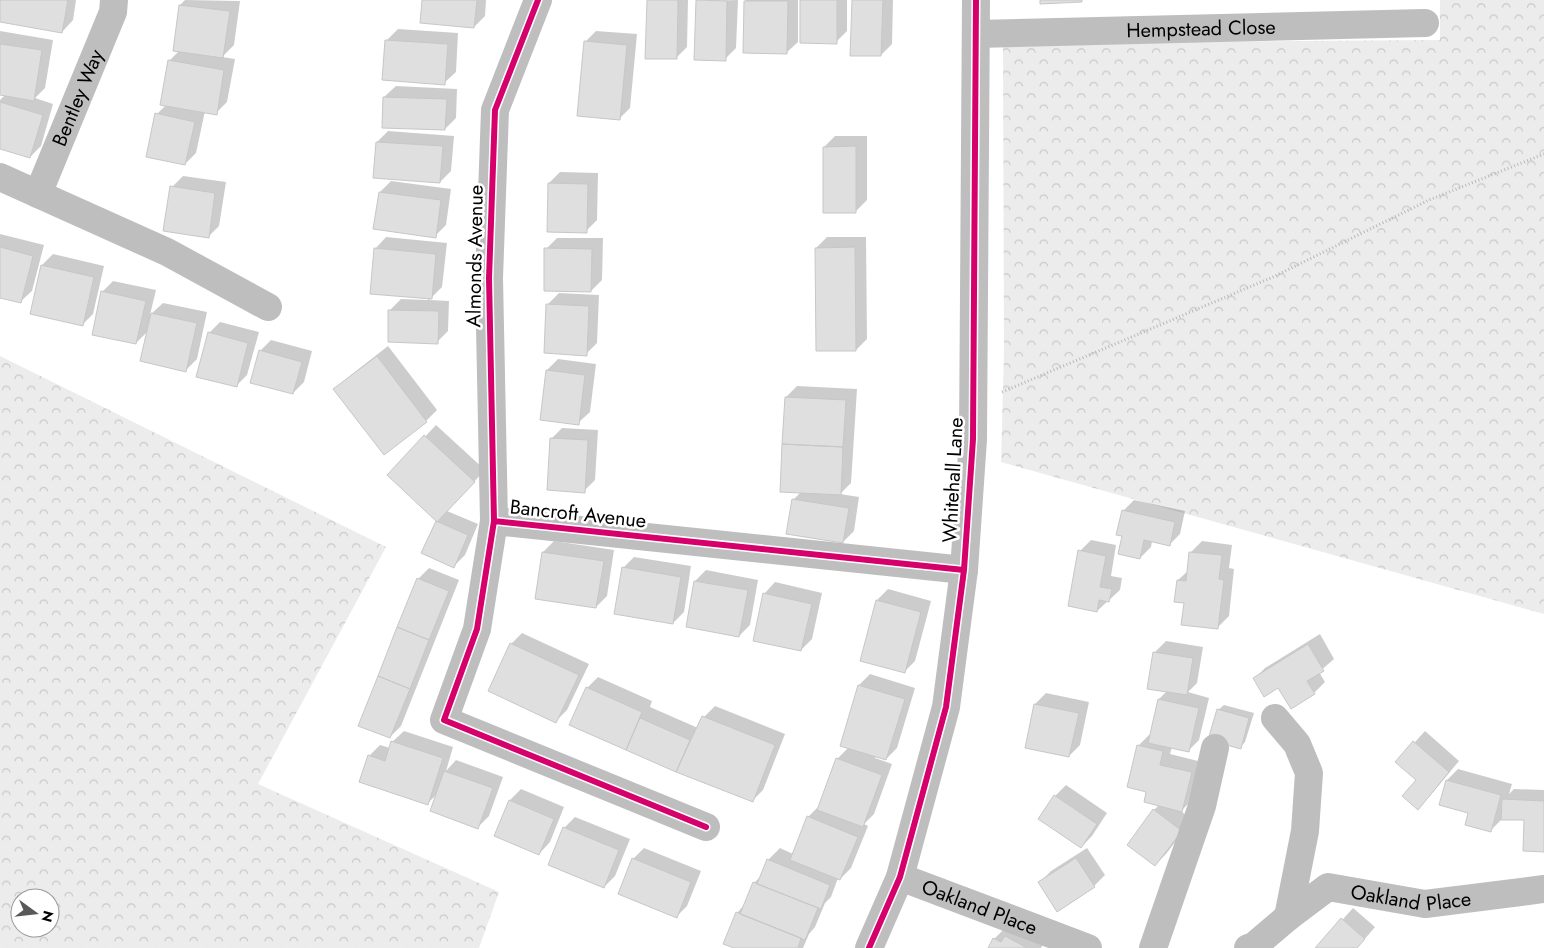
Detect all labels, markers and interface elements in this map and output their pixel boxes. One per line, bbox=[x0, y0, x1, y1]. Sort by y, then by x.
street label: Hempstead Close bbox=[1126, 12, 1276, 45]
street label: Bentley Way bbox=[45, 45, 111, 151]
street label: Almonds Avenue bbox=[459, 184, 491, 328]
street label: Whitehall Lane bbox=[935, 417, 971, 543]
street label: Bancroft Avenue bbox=[508, 492, 648, 536]
street label: Oakland Place bbox=[918, 872, 1041, 942]
street label: Oakland Place bbox=[1348, 877, 1473, 918]
north arrow bbox=[10, 888, 60, 938]
text: N bbox=[36, 908, 59, 924]

